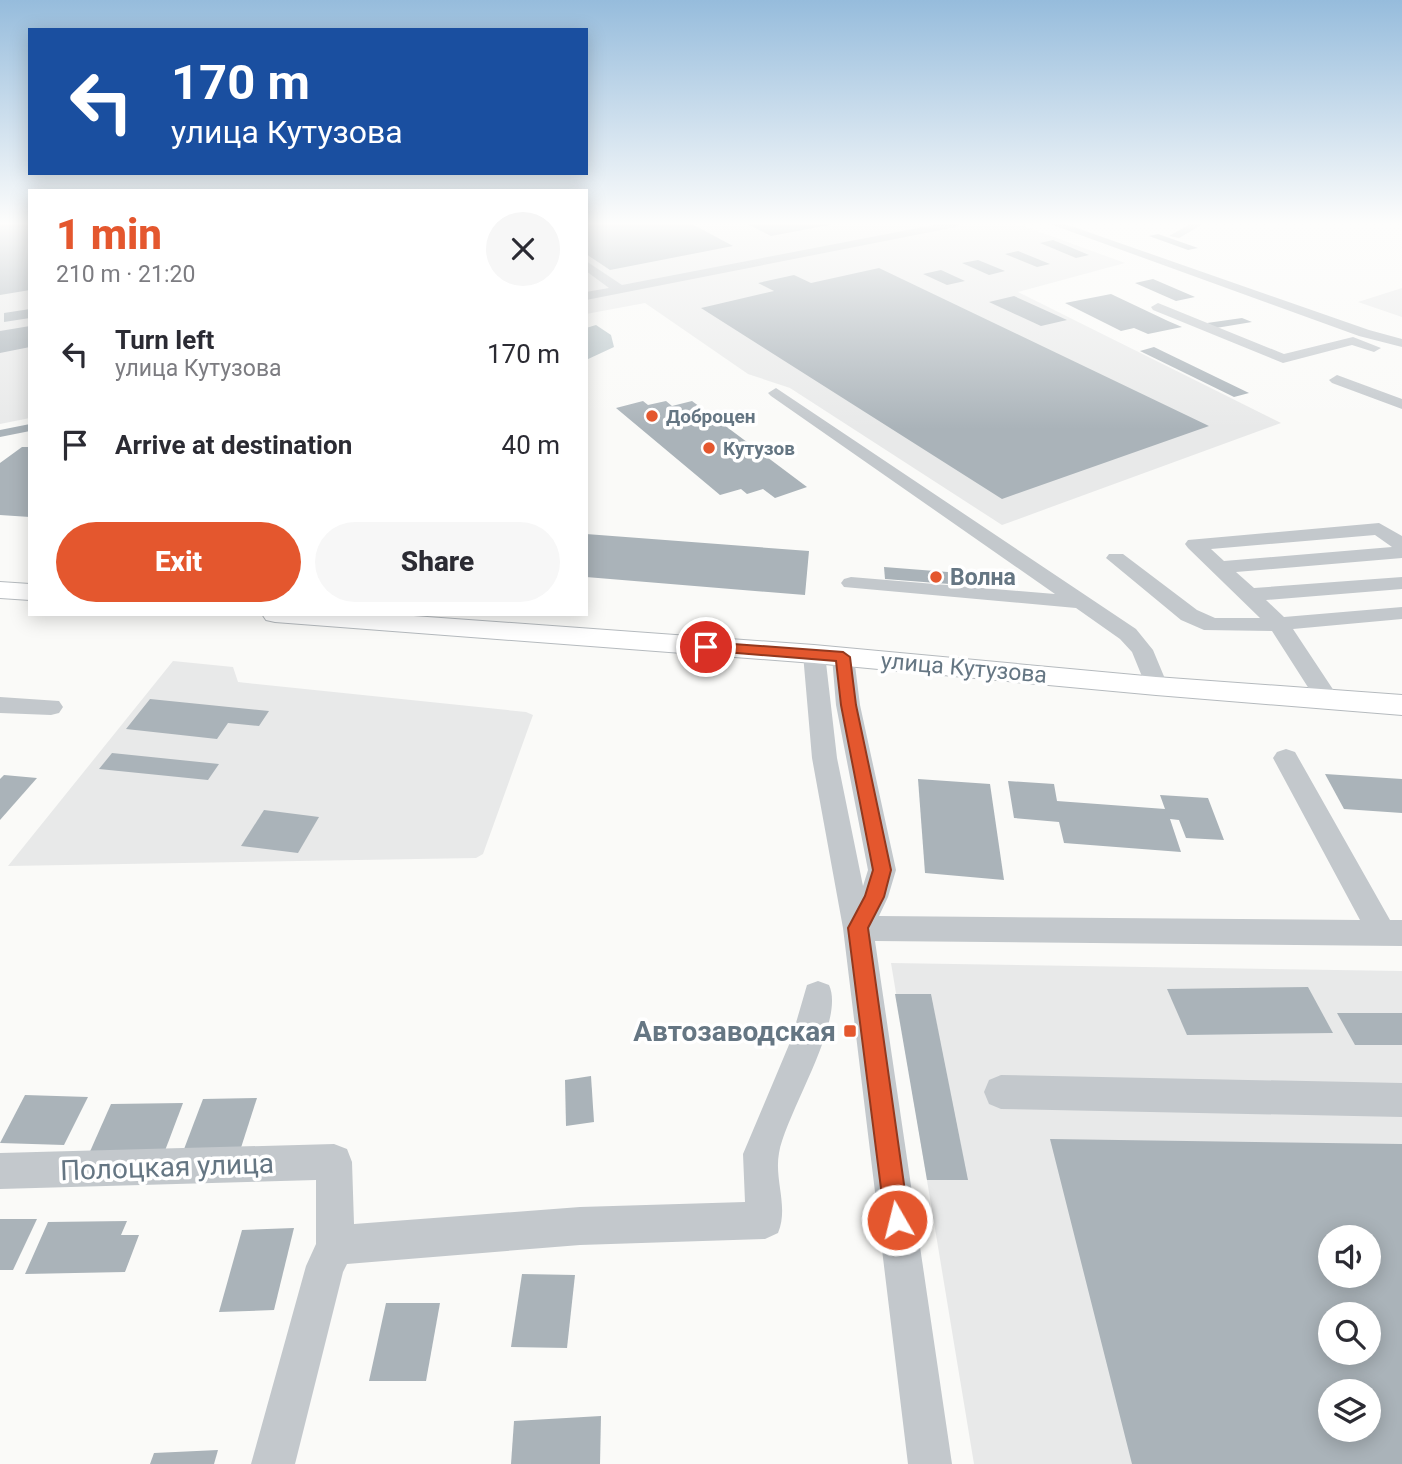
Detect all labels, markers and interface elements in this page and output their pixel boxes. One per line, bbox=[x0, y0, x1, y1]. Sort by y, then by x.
text: 170 m bbox=[171, 54, 310, 111]
icon: left bbox=[56, 56, 147, 147]
text: улица Кутузова bbox=[171, 113, 403, 151]
text: 1 min bbox=[56, 210, 162, 259]
button: close bbox=[486, 212, 560, 286]
text: 210 m · 21:20 bbox=[56, 261, 195, 288]
text: Turn left bbox=[115, 325, 214, 355]
icon: left bbox=[56, 335, 94, 373]
text: 170 m bbox=[487, 339, 560, 369]
text: улица Кутузова bbox=[115, 355, 282, 382]
place label: Доброцен bbox=[666, 405, 756, 428]
marker: Доброцен bbox=[644, 408, 660, 424]
icon: arrive bbox=[56, 426, 94, 464]
text: Arrive at destination bbox=[115, 430, 352, 460]
text: 40 m bbox=[502, 430, 560, 460]
place label: Кутузов bbox=[723, 437, 795, 460]
marker: Кутузов bbox=[701, 440, 717, 456]
button: Exit bbox=[56, 522, 301, 602]
button: Share bbox=[315, 522, 560, 602]
place label: Волна bbox=[950, 564, 1016, 591]
marker: Волна bbox=[928, 569, 944, 585]
pin bbox=[676, 617, 736, 677]
icon: arrive bbox=[687, 628, 725, 666]
street label: улица Кутузова bbox=[880, 647, 1048, 689]
place label: Автозаводская bbox=[633, 1015, 836, 1048]
marker: Автозаводская bbox=[842, 1023, 858, 1039]
street label: Полоцкая улица bbox=[59, 1147, 275, 1187]
position arrow bbox=[860, 1183, 934, 1257]
map controls bbox=[1318, 1225, 1381, 1442]
button: sound bbox=[1318, 1225, 1381, 1288]
button: search bbox=[1318, 1302, 1381, 1365]
button: layers bbox=[1318, 1379, 1381, 1442]

